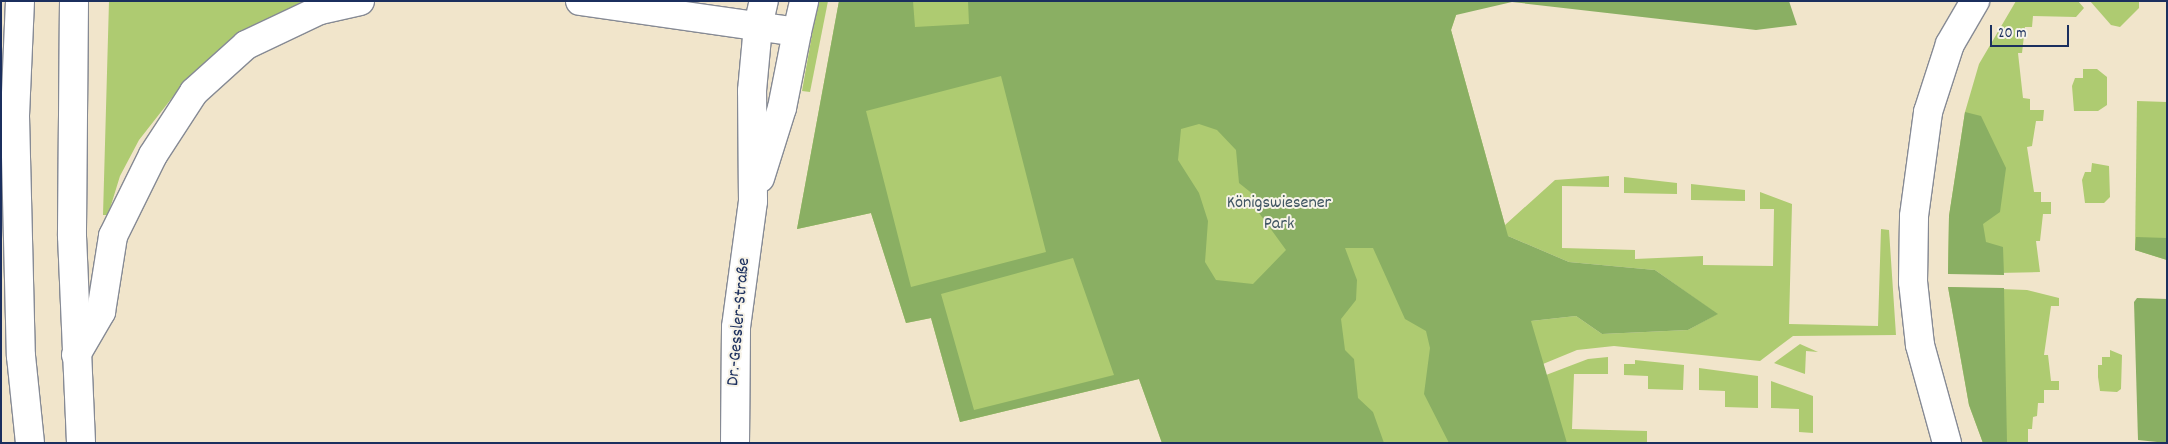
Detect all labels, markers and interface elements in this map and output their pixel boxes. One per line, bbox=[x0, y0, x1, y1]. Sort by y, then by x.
scale bar bbox=[1993, 15, 2072, 47]
text: 20 m bbox=[1998, 23, 2026, 45]
park label: Königswiesener Park bbox=[1227, 194, 1331, 236]
street label: Dr.-Gessler-Straße bbox=[724, 257, 756, 387]

